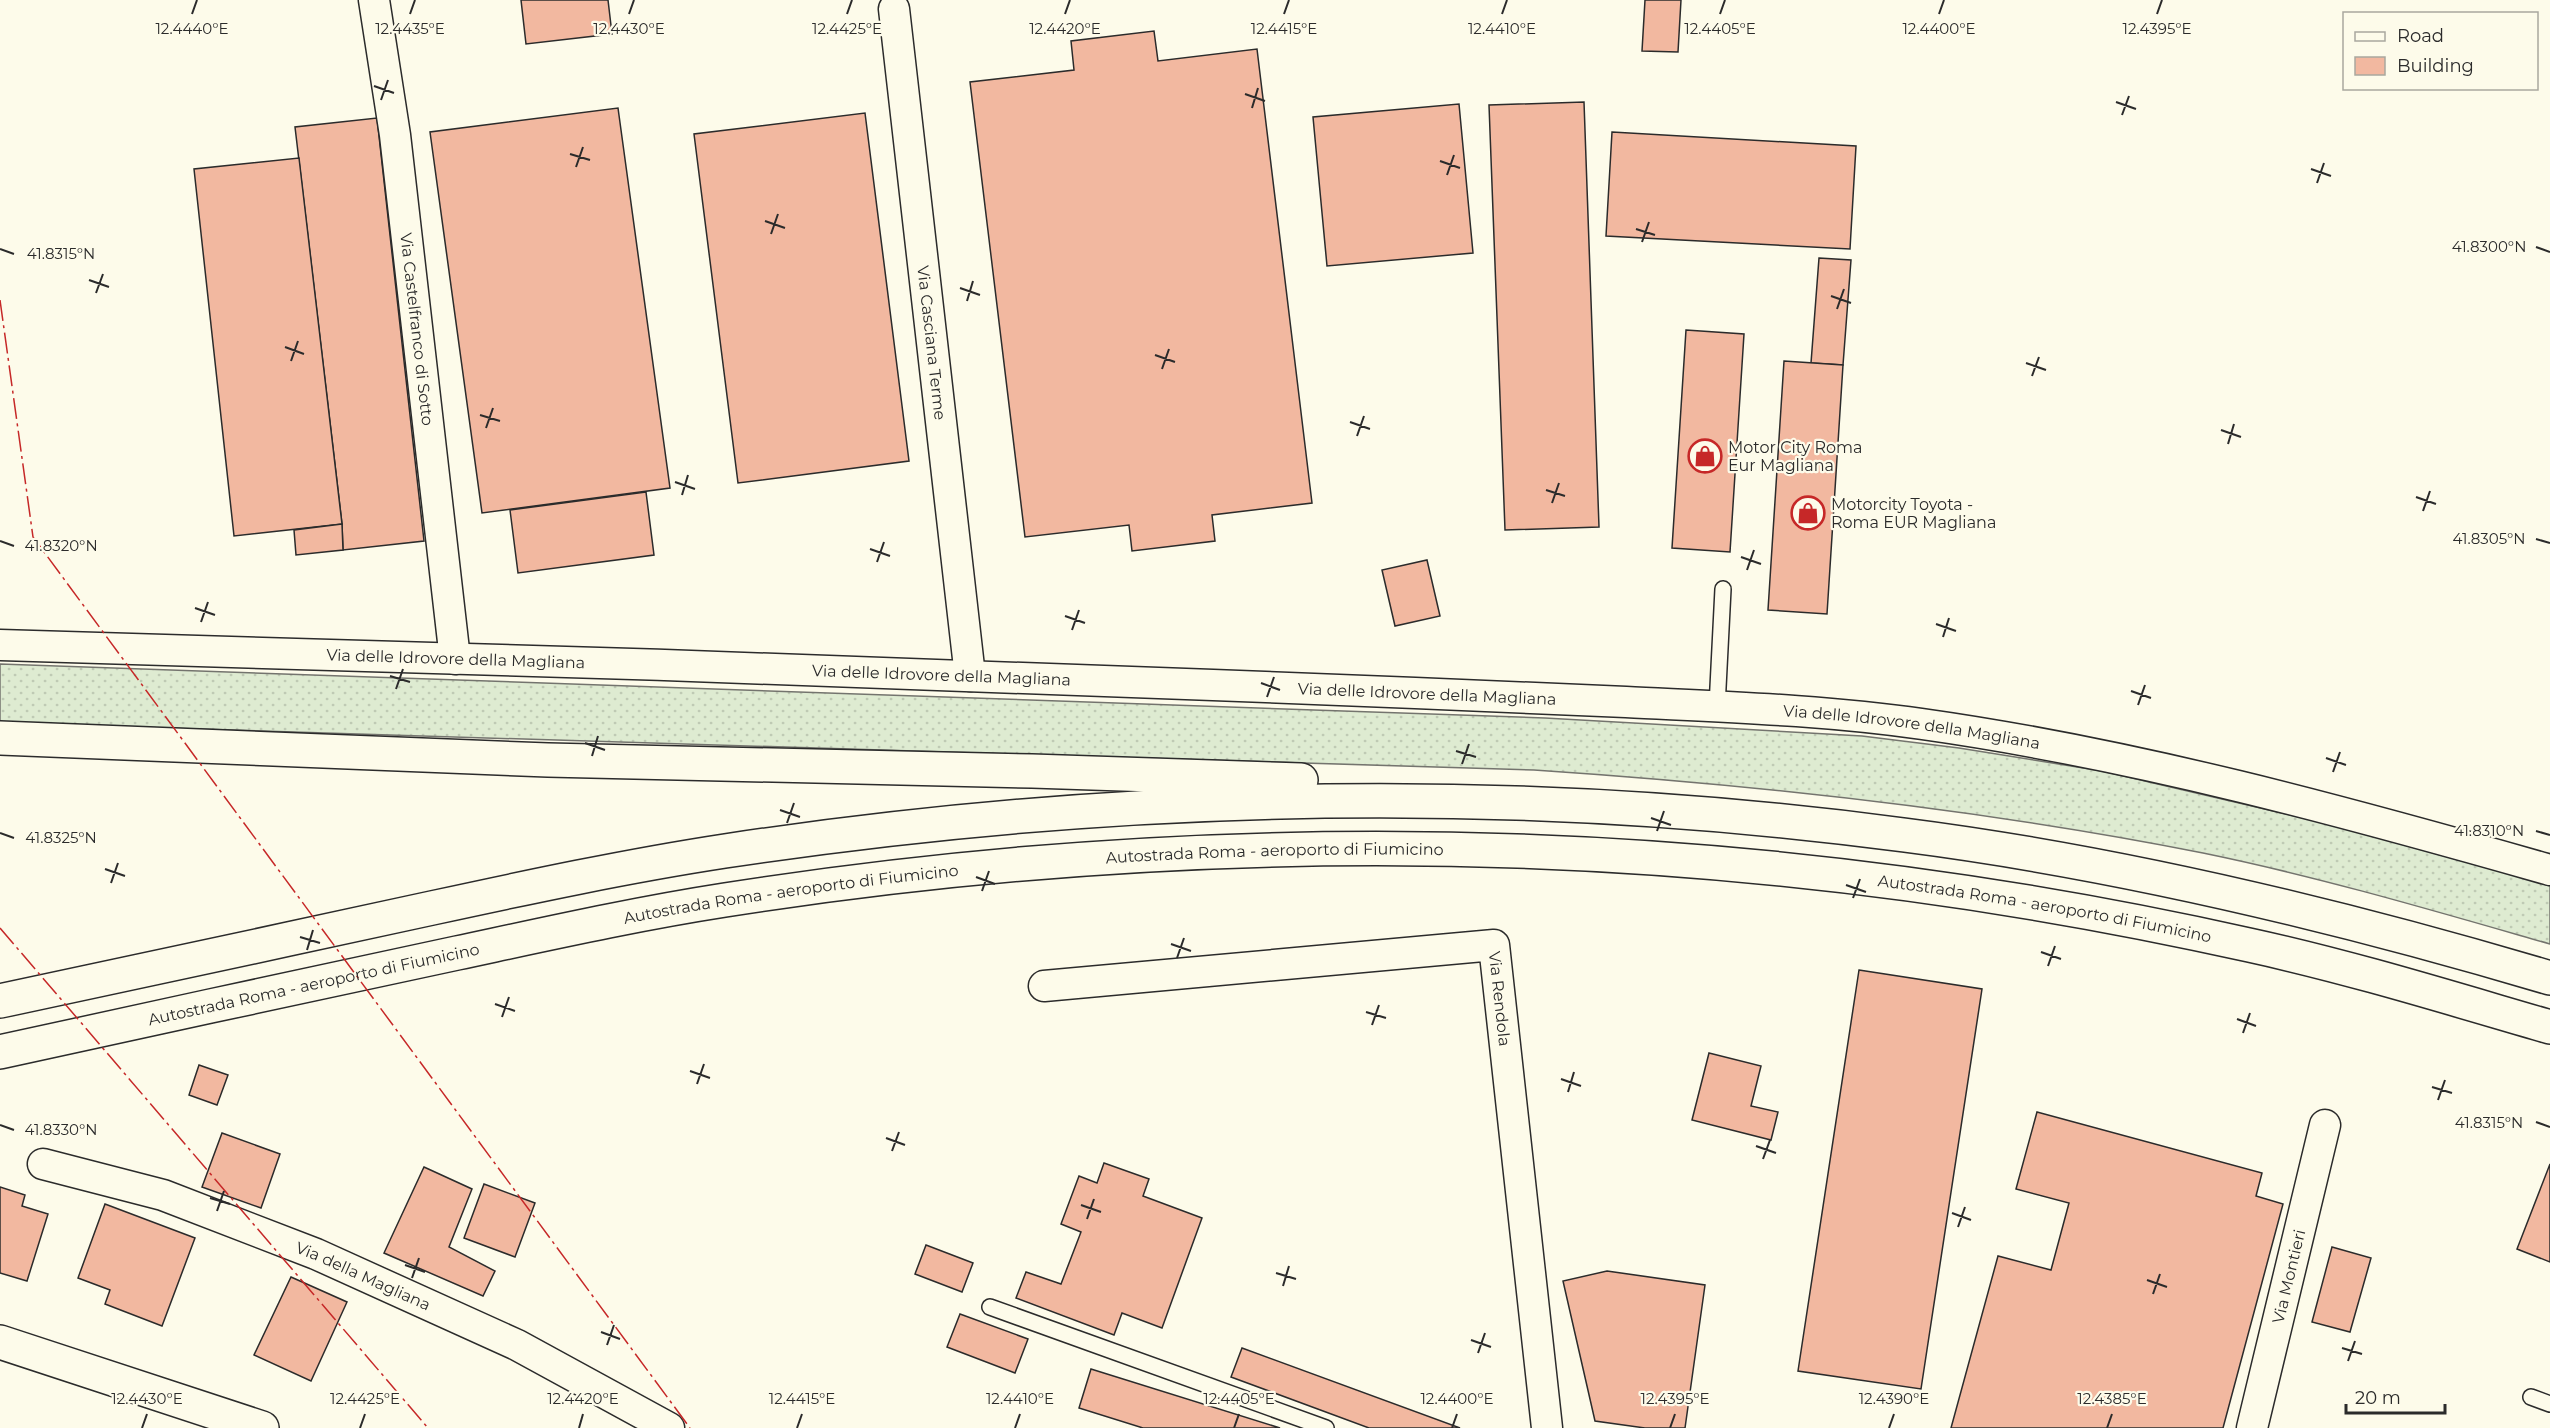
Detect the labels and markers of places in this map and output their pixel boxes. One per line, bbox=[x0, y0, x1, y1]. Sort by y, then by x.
shop icon: Motor City Roma Eur Magliana bbox=[1687, 438, 1723, 474]
place label: Motor City Roma Eur Magliana bbox=[1728, 438, 1862, 475]
shop icon: Motorcity Toyota - Roma EUR Magliana bbox=[1790, 495, 1826, 531]
place label: Motorcity Toyota - Roma EUR Magliana bbox=[1831, 495, 1996, 532]

